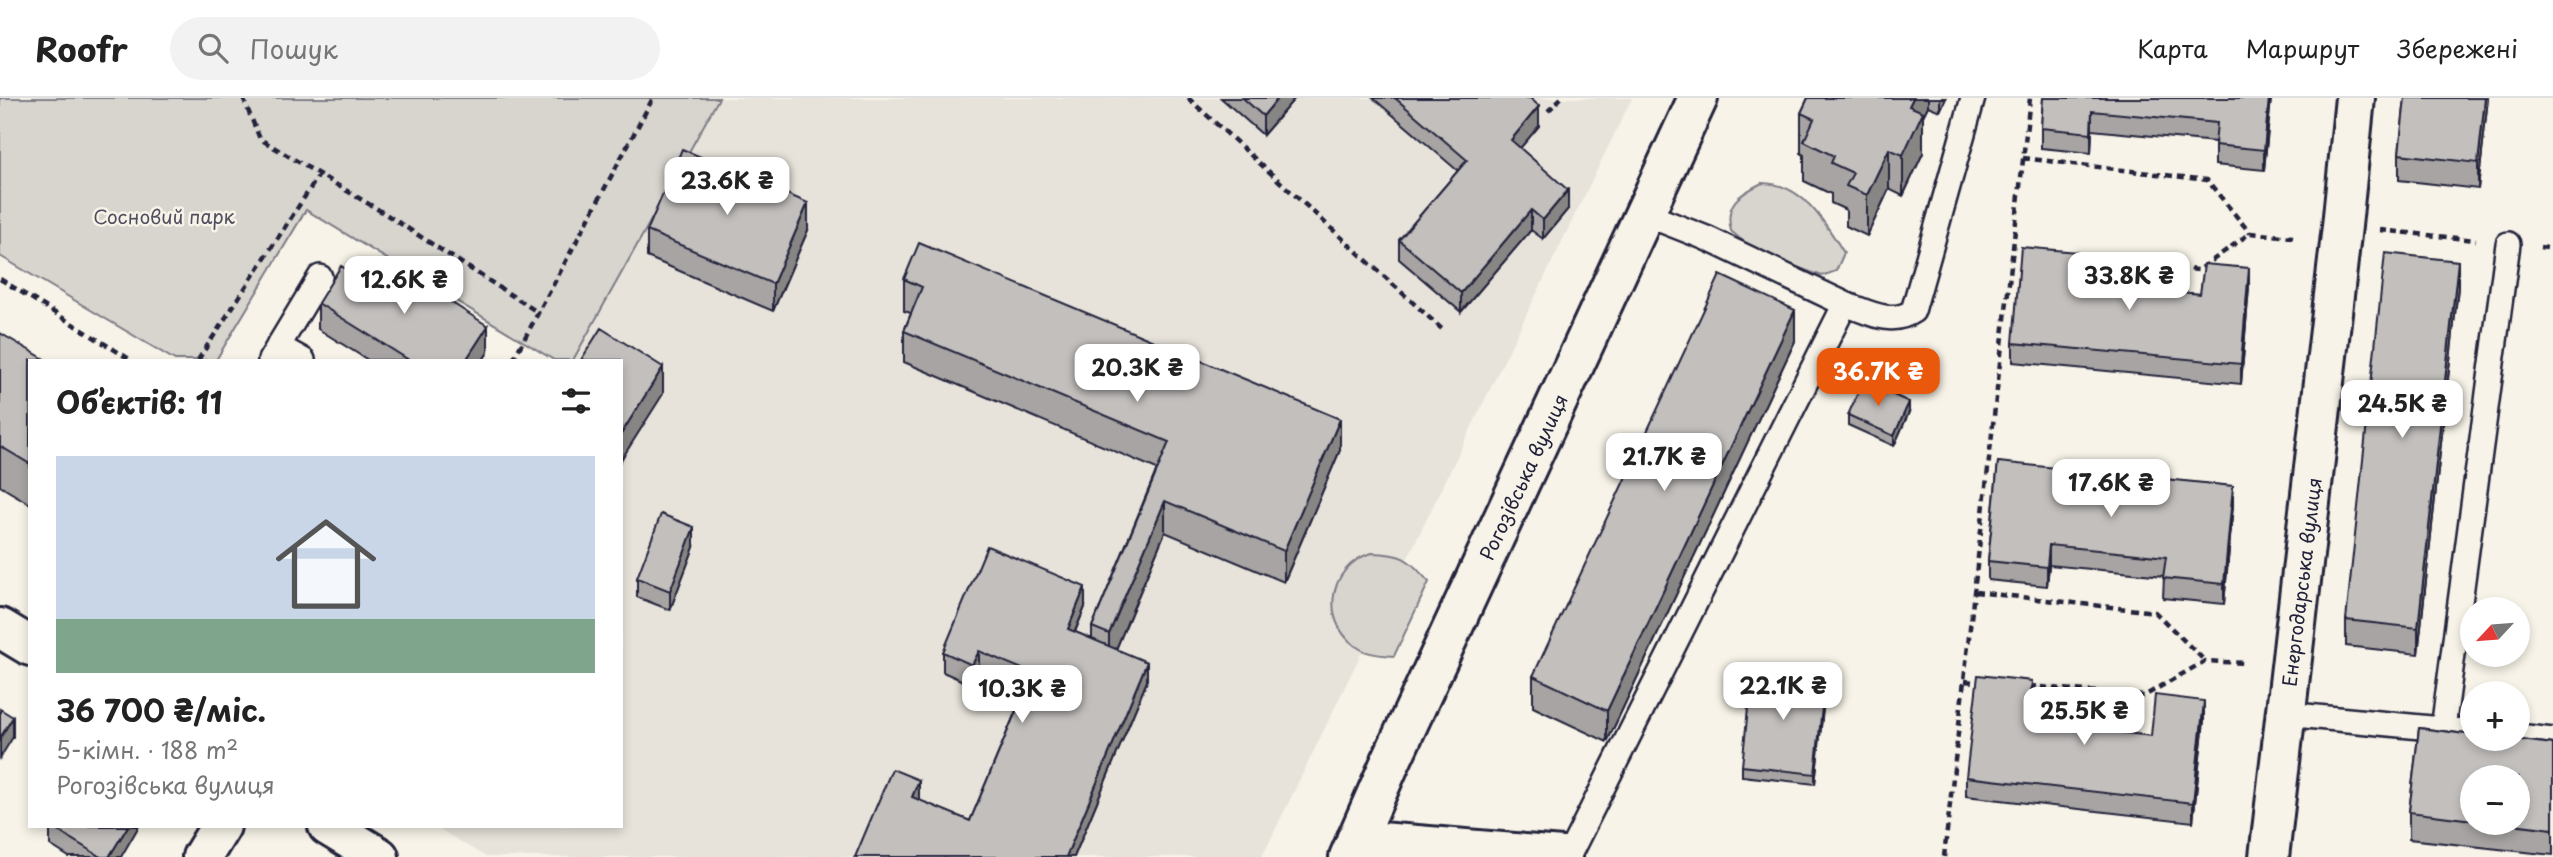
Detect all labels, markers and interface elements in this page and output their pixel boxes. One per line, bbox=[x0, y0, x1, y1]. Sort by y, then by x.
search box bbox=[170, 17, 660, 80]
text: Roofr bbox=[35, 23, 128, 73]
icon: search bbox=[194, 29, 232, 67]
text: Пошук bbox=[250, 29, 338, 68]
text: Карта bbox=[2137, 30, 2208, 66]
text: Маршрут bbox=[2246, 30, 2359, 66]
text: Збережені bbox=[2397, 30, 2518, 66]
pin: 23.6K ₴ bbox=[662, 158, 792, 217]
text: 23.6K ₴ bbox=[680, 162, 774, 197]
park label: Сосновий парк bbox=[93, 202, 236, 230]
pin: 33.8K ₴ bbox=[2064, 252, 2194, 312]
pin: 12.6K ₴ bbox=[339, 256, 469, 316]
text: 33.8K ₴ bbox=[2084, 257, 2174, 292]
text: 12.6K ₴ bbox=[360, 261, 448, 296]
pin: 20.3K ₴ bbox=[1072, 344, 1202, 404]
pin: 36.7K ₴ bbox=[1813, 348, 1943, 408]
text: 20.3K ₴ bbox=[1091, 349, 1183, 384]
text: 36.7K ₴ bbox=[1833, 353, 1923, 388]
text: Об’єктів: 11 bbox=[56, 379, 223, 424]
pin: 24.5K ₴ bbox=[2337, 380, 2467, 440]
icon: filters bbox=[557, 382, 595, 420]
text: 24.5K ₴ bbox=[2357, 385, 2447, 420]
street label: Рогозівська вулиця bbox=[1472, 389, 1574, 565]
pin: 21.7K ₴ bbox=[1599, 434, 1729, 493]
text: 21.7K ₴ bbox=[1622, 438, 1706, 473]
pin: 17.6K ₴ bbox=[2046, 460, 2176, 519]
text: 17.6K ₴ bbox=[2068, 464, 2154, 499]
street label: Енергодарська вулиця bbox=[2274, 476, 2328, 688]
icon: home bbox=[263, 501, 389, 627]
north arrow bbox=[2460, 597, 2530, 667]
map controls bbox=[2460, 597, 2530, 835]
pin: 22.1K ₴ bbox=[1718, 662, 1848, 722]
pin: 10.3K ₴ bbox=[957, 666, 1087, 725]
text: 22.1K ₴ bbox=[1739, 667, 1827, 702]
text: 10.3K ₴ bbox=[978, 670, 1066, 705]
button: + bbox=[2460, 681, 2530, 751]
text: 36 700 ₴/міс. bbox=[56, 687, 266, 732]
pin: 25.5K ₴ bbox=[2019, 688, 2149, 747]
text: 25.5K ₴ bbox=[2040, 692, 2128, 727]
text: 5-кімн. · 188 m² bbox=[56, 732, 238, 767]
button: − bbox=[2460, 765, 2530, 835]
text: Рогозівська вулиця bbox=[56, 767, 275, 802]

